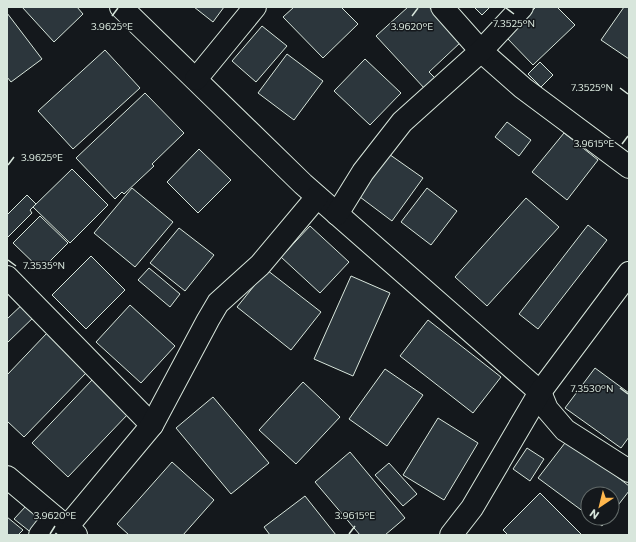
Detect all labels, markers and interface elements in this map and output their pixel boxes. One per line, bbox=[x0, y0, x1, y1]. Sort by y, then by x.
text: 7.3525°N bbox=[493, 17, 535, 29]
text: 3.9625°E bbox=[91, 20, 133, 32]
text: 3.9620°E bbox=[391, 20, 433, 32]
text: 7.3525°N bbox=[571, 81, 613, 93]
text: 3.9615°E bbox=[574, 137, 614, 149]
text: 3.9625°E bbox=[21, 151, 63, 163]
text: 7.3535°N bbox=[23, 259, 65, 271]
text: 7.3530°N bbox=[571, 382, 613, 394]
north arrow bbox=[580, 486, 620, 526]
text: N bbox=[587, 507, 601, 522]
text: 3.9620°E bbox=[34, 509, 76, 521]
text: 3.9615°E bbox=[335, 509, 375, 521]

